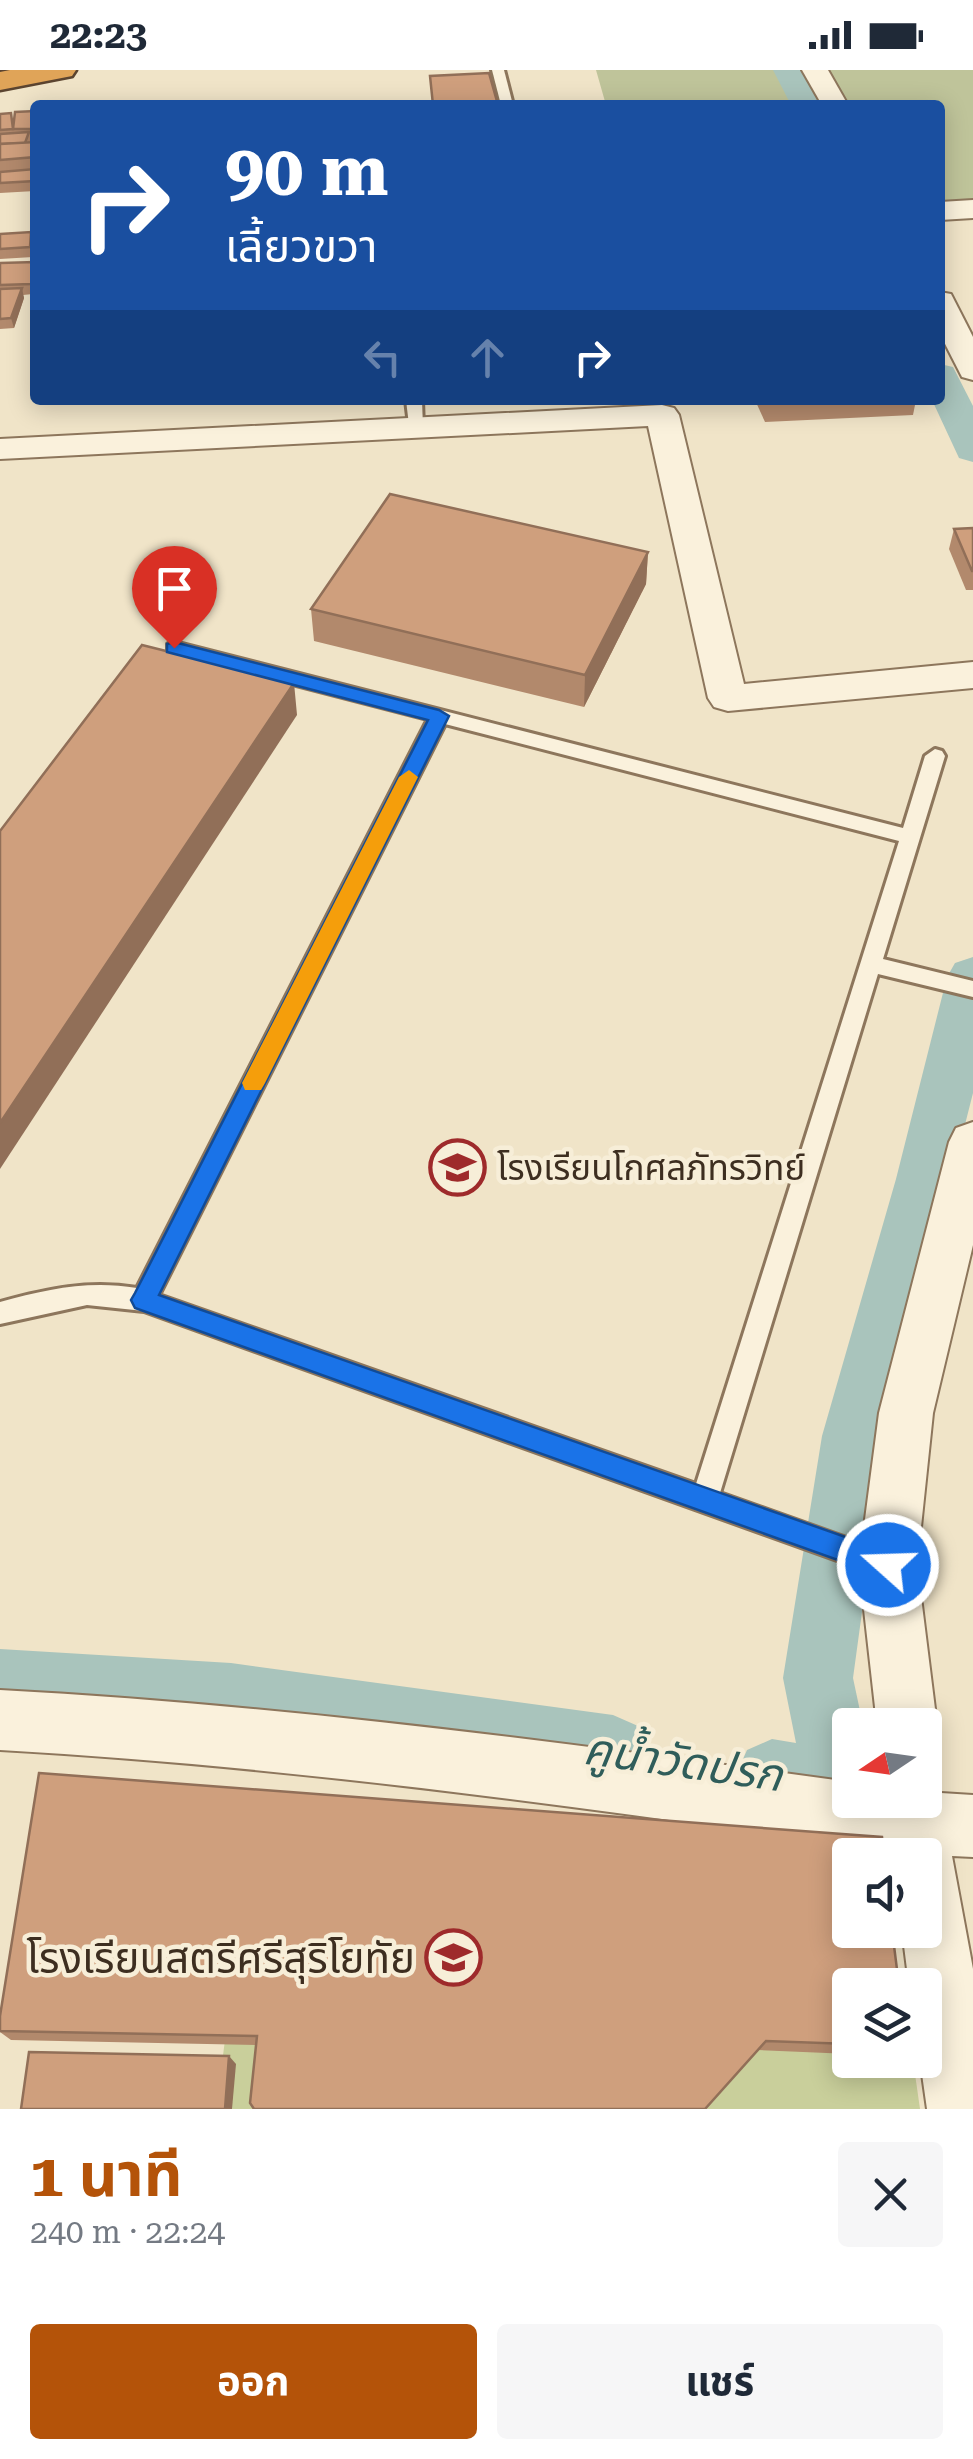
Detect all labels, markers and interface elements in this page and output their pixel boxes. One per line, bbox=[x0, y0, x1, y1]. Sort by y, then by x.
text: 22:23 bbox=[50, 13, 147, 57]
text: 90 m bbox=[225, 130, 389, 212]
icon: right bbox=[60, 140, 190, 270]
text: เลี้ยวขวา bbox=[225, 220, 377, 273]
icon: left bbox=[355, 330, 410, 385]
icon: ahead bbox=[460, 330, 515, 385]
icon: right bbox=[565, 330, 620, 385]
pin bbox=[132, 546, 217, 649]
icon: arrive bbox=[147, 561, 202, 616]
school or university icon: โรงเรียนโกศลภัทรวิทย์ bbox=[428, 1138, 488, 1198]
place label: โรงเรียนโกศลภัทรวิทย์ bbox=[497, 1148, 805, 1189]
position arrow bbox=[836, 1513, 940, 1617]
north arrow bbox=[832, 1708, 942, 1818]
map controls bbox=[832, 1708, 942, 2078]
water label: คูน้ำวัดปรก bbox=[580, 1718, 788, 1803]
button: sound bbox=[832, 1838, 942, 1948]
school or university icon: โรงเรียนสตรีศรีสุริโยทัย bbox=[424, 1928, 484, 1988]
place label: โรงเรียนสตรีศรีสุริโยทัย bbox=[26, 1934, 415, 1984]
button: layers bbox=[832, 1968, 942, 2078]
text: 1 นาที bbox=[30, 2140, 182, 2211]
button: close bbox=[838, 2142, 943, 2247]
text: 240 m · 22:24 bbox=[30, 2213, 225, 2251]
button: ออก bbox=[30, 2324, 477, 2439]
button: แชร์ bbox=[497, 2324, 943, 2439]

